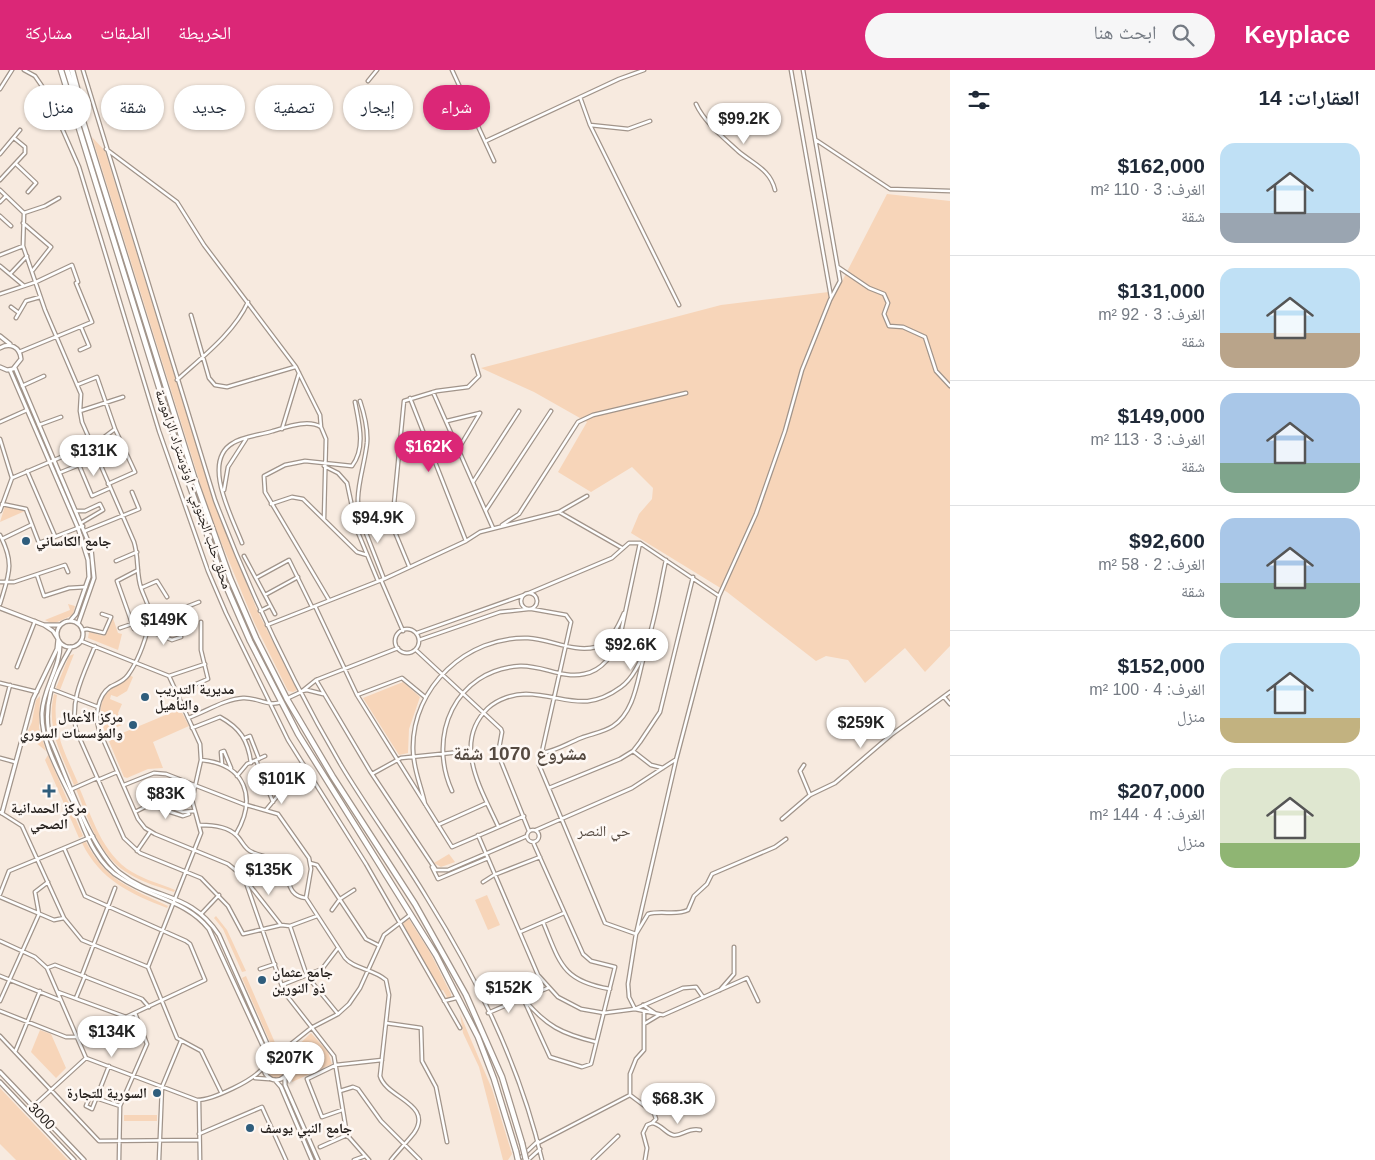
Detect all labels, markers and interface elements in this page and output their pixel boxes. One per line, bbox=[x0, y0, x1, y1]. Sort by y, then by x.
search box bbox=[865, 13, 1215, 58]
icon: search bbox=[1169, 21, 1197, 49]
text: Keyplace bbox=[1245, 21, 1350, 48]
text: ابحث هنا bbox=[1093, 22, 1157, 43]
text: مشاركة bbox=[25, 23, 72, 43]
text: الطبقات bbox=[100, 23, 150, 43]
text: الخريطة bbox=[178, 23, 231, 43]
chip: منزل bbox=[24, 85, 91, 130]
chip: شقة bbox=[101, 85, 164, 130]
chip: جديد bbox=[174, 85, 245, 130]
chip: تصفية bbox=[255, 85, 333, 130]
chip: إيجار bbox=[343, 85, 413, 130]
chip: شراء bbox=[423, 85, 490, 130]
icon: filters bbox=[965, 86, 993, 114]
text: العقارات: 14 bbox=[1258, 86, 1360, 109]
pin: $99.2K bbox=[703, 102, 785, 145]
text: $99.2K bbox=[718, 110, 770, 127]
text: $162,000 bbox=[1117, 154, 1205, 177]
icon: home bbox=[1260, 163, 1320, 223]
text: الغرف: 3 · 110 m² bbox=[1091, 181, 1205, 198]
text: شقة bbox=[1181, 208, 1205, 225]
text: $131,000 bbox=[1117, 279, 1205, 302]
icon: home bbox=[1260, 288, 1320, 348]
text: الغرف: 3 · 92 m² bbox=[1098, 306, 1205, 323]
text: شقة bbox=[1181, 333, 1205, 350]
street label: محلق حلب الجنوبي - اوتوستراد الراموسة bbox=[149, 387, 236, 592]
text: $149,000 bbox=[1117, 404, 1205, 427]
icon: home bbox=[1260, 413, 1320, 473]
pin: $162K bbox=[394, 430, 464, 473]
text: الغرف: 3 · 113 m² bbox=[1091, 431, 1205, 448]
pin: $131K bbox=[59, 434, 129, 477]
text: $162K bbox=[405, 438, 453, 455]
text: $131K bbox=[70, 442, 118, 459]
text: شقة bbox=[1181, 458, 1205, 475]
pin: $94.9K bbox=[337, 502, 419, 544]
text: $94.9K bbox=[352, 509, 404, 526]
text: $92,600 bbox=[1129, 529, 1205, 552]
place label: جامع الكاساني bbox=[36, 533, 111, 552]
marker: جامع الكاساني bbox=[20, 535, 32, 547]
icon: home bbox=[1260, 538, 1320, 598]
text: الغرف: 2 · 58 m² bbox=[1098, 556, 1205, 573]
text: شقة bbox=[1181, 583, 1205, 600]
pin: $149K bbox=[129, 604, 199, 646]
text: $149K bbox=[140, 611, 188, 628]
pin: $92.6K bbox=[590, 628, 672, 671]
text: $92.6K bbox=[605, 636, 657, 653]
text: $152,000 bbox=[1117, 654, 1205, 677]
icon: home bbox=[1260, 663, 1320, 723]
place label: مديرية التدريب والتأهيل bbox=[155, 681, 234, 714]
text: الغرف: 4 · 100 m² bbox=[1089, 681, 1205, 698]
marker: مديرية التدريب والتأهيل bbox=[139, 691, 151, 703]
pin: $259K bbox=[826, 706, 896, 749]
text: منزل bbox=[1177, 708, 1205, 725]
place label: مركز الأعمال والمؤسسات السوري bbox=[20, 709, 123, 744]
text: $259K bbox=[837, 714, 885, 731]
marker: مركز الأعمال والمؤسسات السوري bbox=[127, 719, 139, 731]
district label: مشروع 1070 شقة bbox=[453, 743, 587, 766]
pin: $101K bbox=[247, 762, 317, 805]
text: $101K bbox=[258, 770, 306, 787]
pin: $83K bbox=[136, 778, 196, 820]
text: $207,000 bbox=[1117, 779, 1205, 802]
marker: مركز الحمدانية الصحي bbox=[42, 784, 56, 798]
text: $83K bbox=[147, 785, 185, 802]
icon: home bbox=[1260, 788, 1320, 848]
place label: مركز الحمدانية الصحي bbox=[11, 800, 87, 835]
text: الغرف: 4 · 144 m² bbox=[1089, 806, 1205, 823]
district label: حي النصر bbox=[577, 822, 631, 842]
text: منزل bbox=[1177, 833, 1205, 850]
pin: $135K bbox=[234, 854, 304, 896]
text: $135K bbox=[245, 861, 293, 878]
place label: جامع عثمان ذو النورين bbox=[272, 964, 333, 997]
pin: $152K bbox=[474, 972, 544, 1014]
marker: جامع عثمان ذو النورين bbox=[256, 974, 268, 986]
text: $152K bbox=[485, 979, 533, 996]
pin: $134K bbox=[77, 1016, 147, 1058]
text: $134K bbox=[88, 1023, 136, 1040]
pin: $207K bbox=[255, 1042, 325, 1084]
text: $207K bbox=[266, 1049, 314, 1066]
pin: $68.3K bbox=[637, 1082, 719, 1125]
place label: السورية للتجارة bbox=[67, 1085, 147, 1101]
marker: السورية للتجارة bbox=[151, 1087, 163, 1099]
text: $68.3K bbox=[652, 1090, 704, 1107]
street label: 3000 bbox=[25, 1099, 59, 1133]
place label: جامع النبي يوسف bbox=[260, 1120, 352, 1139]
marker: جامع النبي يوسف bbox=[244, 1122, 256, 1134]

